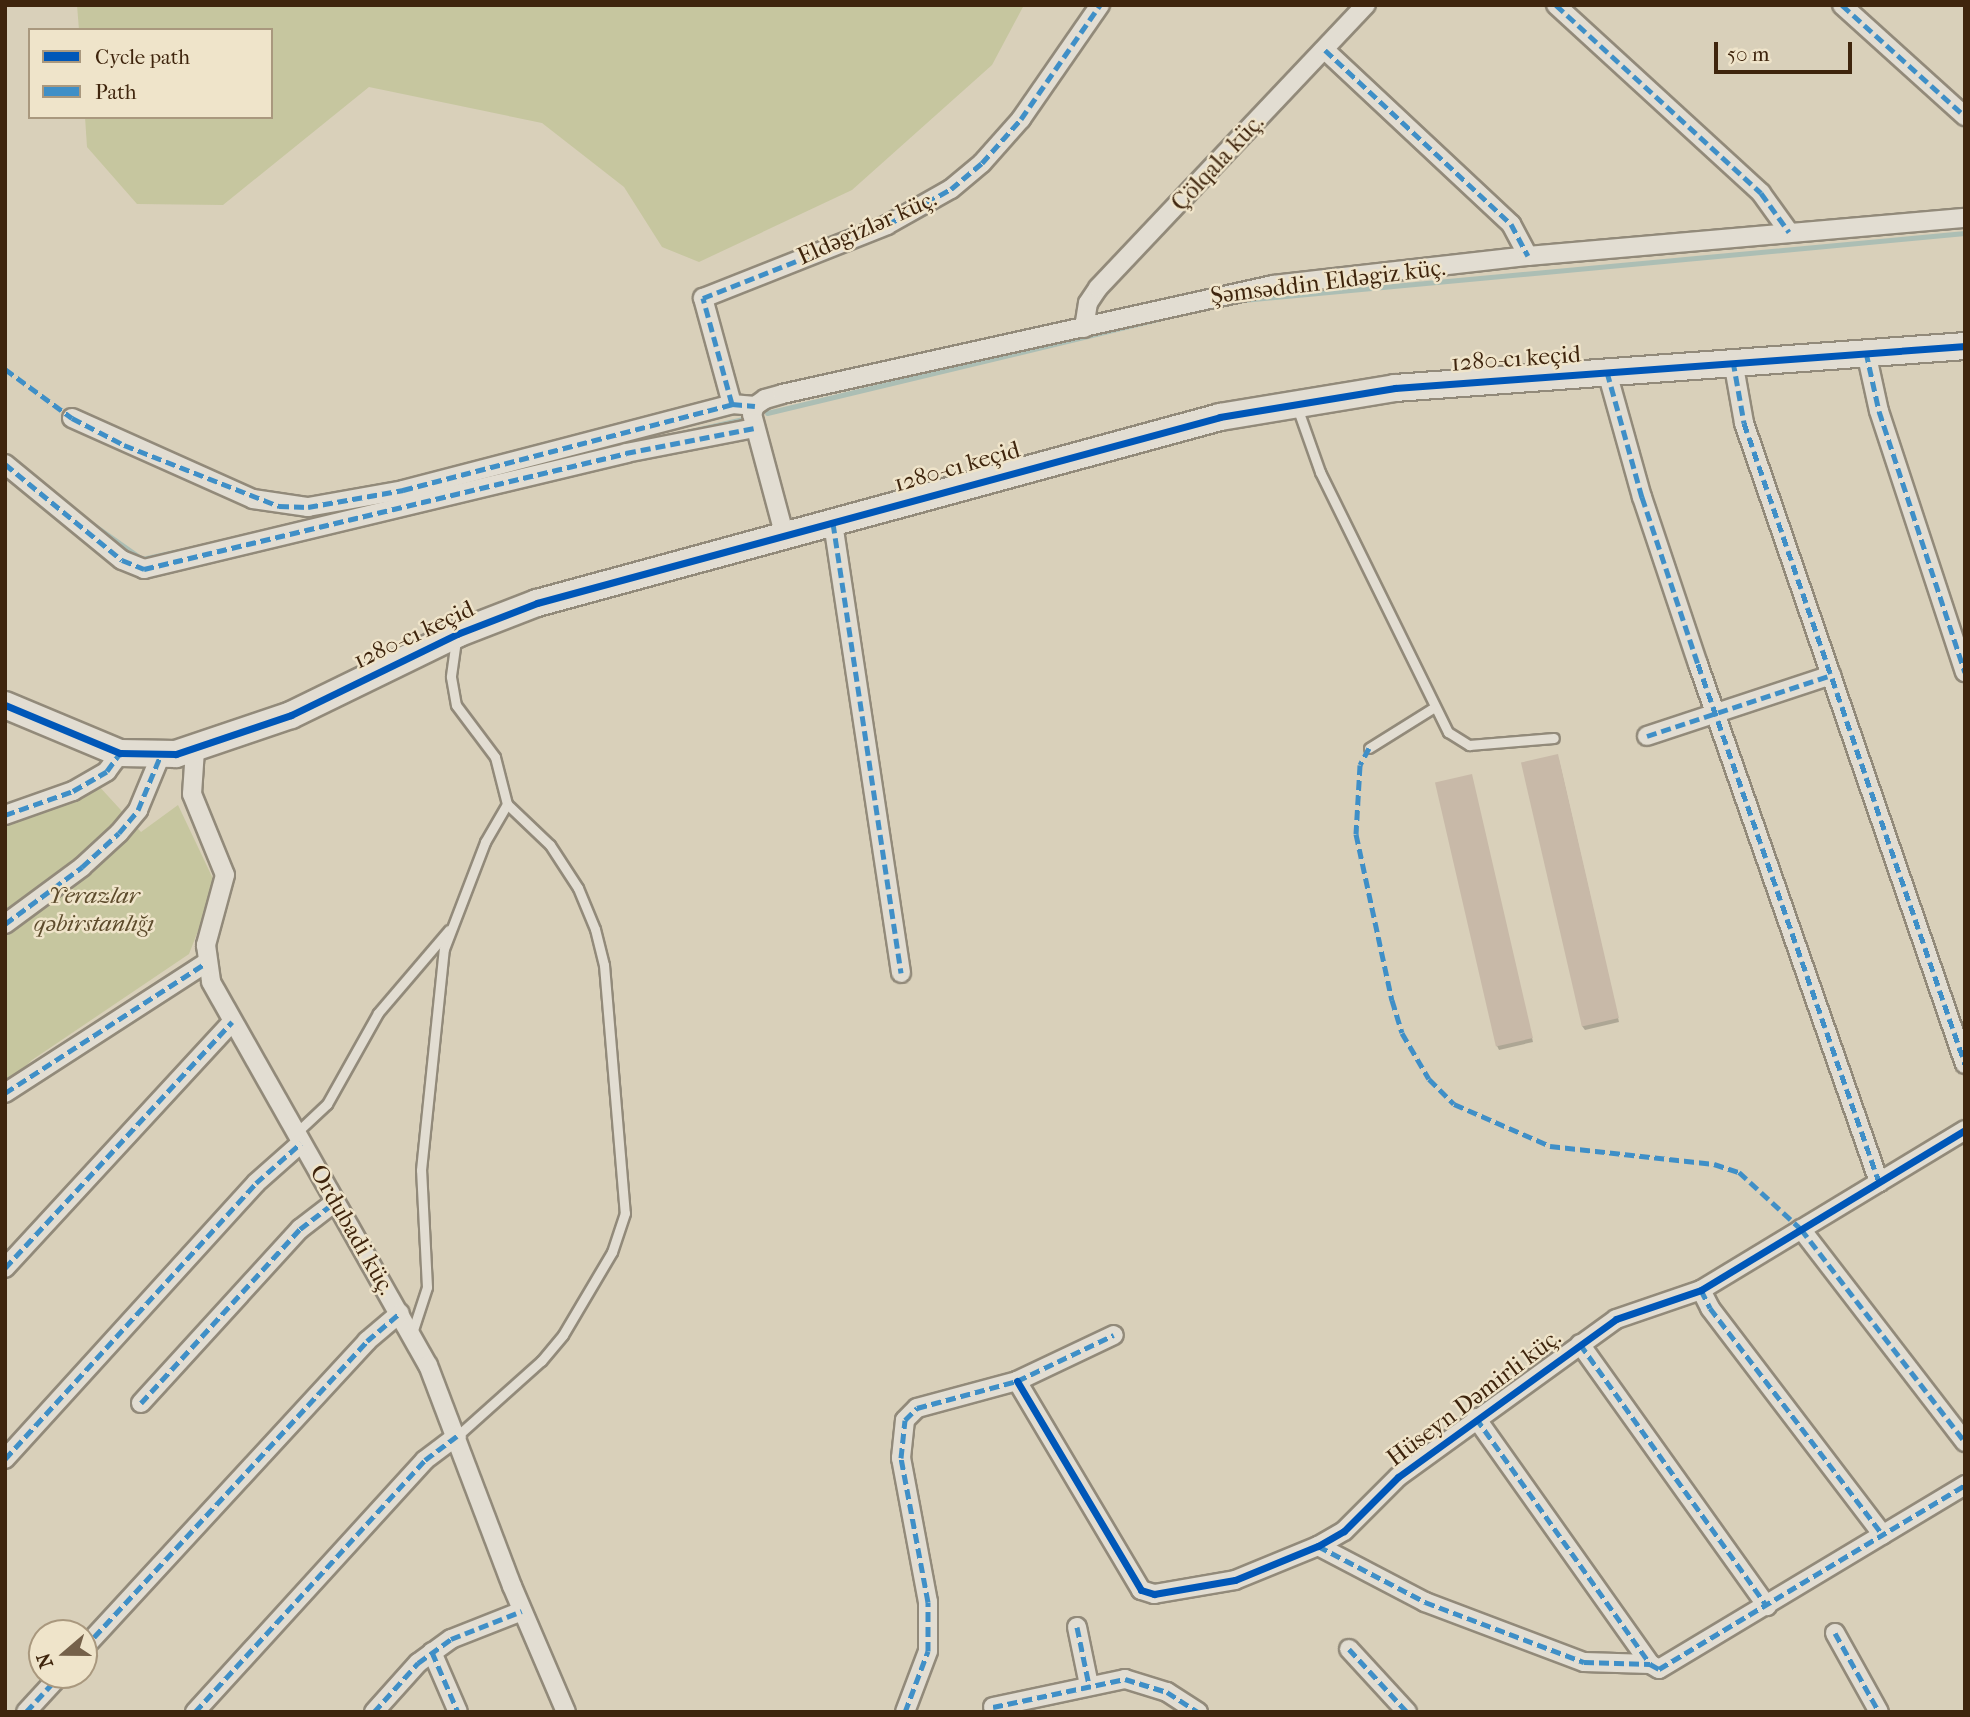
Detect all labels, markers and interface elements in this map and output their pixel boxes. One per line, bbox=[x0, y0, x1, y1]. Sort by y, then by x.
legend bbox=[28, 28, 273, 119]
scale bar bbox=[1718, 28, 1856, 72]
text: 50 m bbox=[1727, 42, 1770, 66]
text: Cycle path bbox=[95, 45, 190, 69]
text: Path bbox=[95, 80, 136, 104]
street label: Çölqala küç. bbox=[1166, 109, 1270, 217]
street label: Eldəgizlər küç. bbox=[793, 184, 941, 272]
street label: Şəmsəddin Eldəgiz küç. bbox=[1209, 253, 1447, 311]
street label: 1280-cı keçid bbox=[1450, 340, 1582, 378]
street label: 1280-cı keçid bbox=[891, 435, 1023, 499]
street label: 1280-cı keçid bbox=[349, 595, 479, 675]
park label: Yerazlar qəbirstanlığı bbox=[34, 882, 154, 938]
street label: Ordubadi küç. bbox=[303, 1160, 401, 1300]
street label: Hüseyn Dəmirli küç. bbox=[1381, 1323, 1567, 1473]
north arrow bbox=[28, 1619, 98, 1689]
text: N bbox=[32, 1650, 58, 1671]

